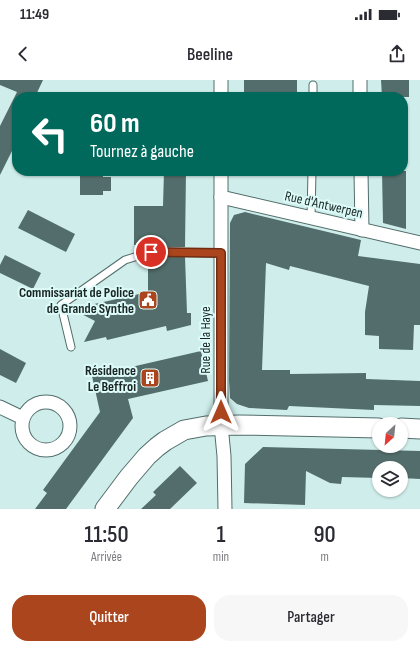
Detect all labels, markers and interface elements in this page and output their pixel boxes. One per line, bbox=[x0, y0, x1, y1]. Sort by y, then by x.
text: 11:49 bbox=[20, 5, 49, 24]
icon: back bbox=[12, 43, 34, 65]
icon: share bbox=[386, 43, 408, 65]
text: Beeline bbox=[187, 44, 233, 65]
text: 60 m bbox=[90, 107, 139, 140]
icon: left bbox=[24, 108, 76, 160]
text: Tournez à gauche bbox=[90, 141, 194, 162]
street label: Rue d'Antwerpen bbox=[283, 187, 365, 222]
pin bbox=[134, 235, 168, 269]
icon: arrive bbox=[140, 241, 162, 263]
place label: Commissariat de Police de Grande Synthe bbox=[19, 284, 134, 317]
public building icon: Commissariat de Police de Grande Synthe bbox=[137, 289, 159, 311]
street label: Rue de la Haye bbox=[197, 306, 214, 374]
place label: Résidence Le Beffroi bbox=[85, 362, 136, 395]
building icon: Résidence Le Beffroi bbox=[139, 367, 161, 389]
position arrow bbox=[200, 391, 242, 433]
north arrow bbox=[372, 417, 408, 453]
map controls bbox=[372, 417, 408, 497]
button: layers bbox=[372, 461, 408, 497]
text: 11:50 bbox=[84, 520, 129, 549]
text: 1 bbox=[217, 520, 226, 549]
text: 90 bbox=[314, 520, 336, 549]
text: Arrivée bbox=[91, 549, 122, 565]
text: min bbox=[213, 549, 229, 565]
text: m bbox=[320, 549, 329, 565]
button: Quitter bbox=[12, 595, 206, 641]
button: Partager bbox=[214, 595, 408, 641]

